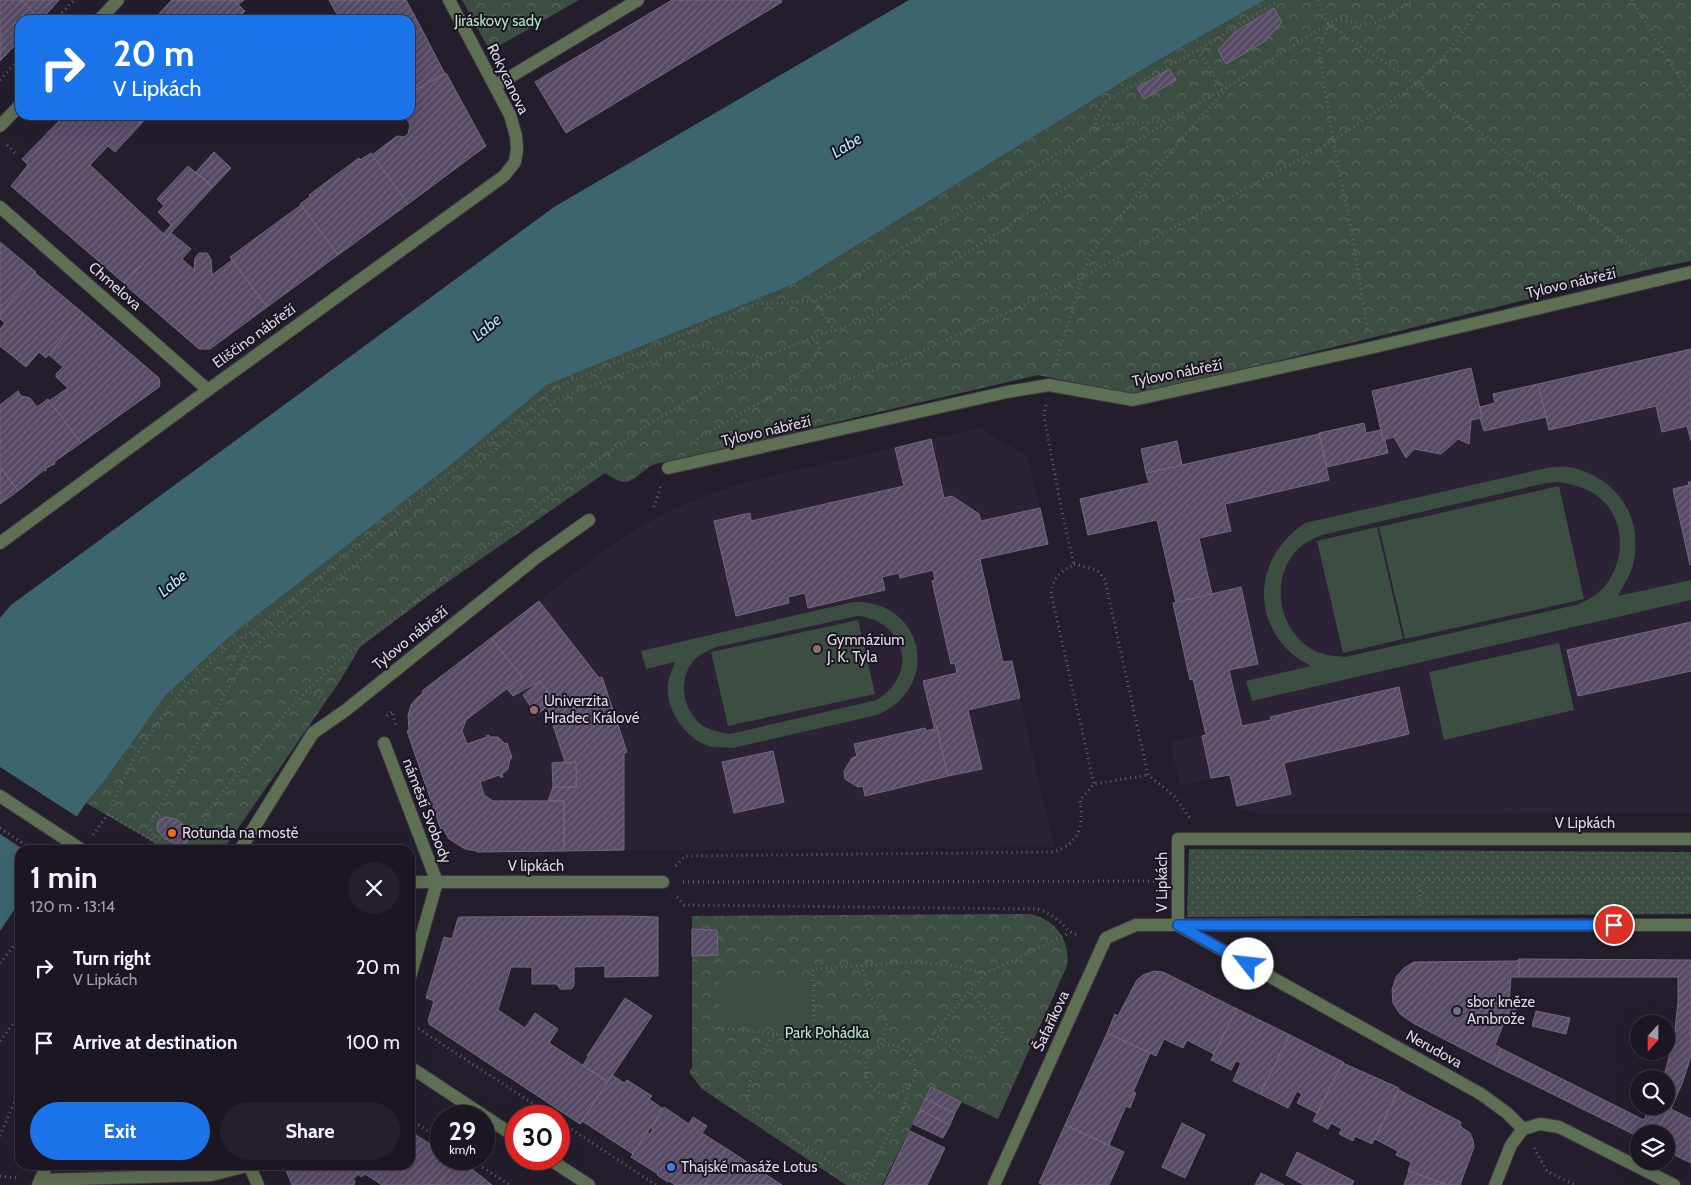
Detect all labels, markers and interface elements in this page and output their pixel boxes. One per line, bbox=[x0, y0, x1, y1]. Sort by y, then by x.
park label: Jiráskovy sady bbox=[453, 12, 542, 30]
text: 20 m bbox=[113, 32, 195, 75]
icon: right bbox=[30, 35, 95, 100]
street label: Rokycanova bbox=[483, 41, 533, 118]
text: V Lipkách bbox=[113, 75, 202, 102]
water label: Labe bbox=[828, 129, 865, 162]
street label: Chmelova bbox=[85, 258, 146, 314]
street label: Tylovo nábřeží bbox=[1524, 264, 1618, 302]
street label: Eliščino nábřeží bbox=[209, 300, 299, 372]
water label: Labe bbox=[468, 310, 505, 345]
street label: Tylovo nábřeží bbox=[1130, 355, 1224, 391]
street label: Tylovo nábřeží bbox=[719, 412, 813, 450]
water label: Labe bbox=[154, 566, 191, 601]
street label: Tylovo nábřeží bbox=[369, 602, 451, 674]
place label: Gymnázium J. K. Tyla bbox=[826, 631, 904, 666]
marker: Gymnázium J. K. Tyla bbox=[811, 643, 823, 655]
place label: Univerzita Hradec Králové bbox=[544, 692, 640, 727]
marker: Univerzita Hradec Králové bbox=[528, 704, 540, 716]
street label: náměstí Svobody bbox=[399, 756, 455, 866]
street label: V Lipkách bbox=[1555, 814, 1615, 832]
place label: Rotunda na mostě bbox=[182, 824, 299, 842]
marker: Rotunda na mostě bbox=[166, 827, 178, 839]
street label: V Lipkách bbox=[1153, 852, 1171, 912]
street label: V lipkách bbox=[508, 857, 564, 875]
text: 1 min bbox=[30, 859, 98, 896]
button: close bbox=[348, 862, 400, 914]
text: 120 m · 13:14 bbox=[30, 897, 115, 916]
pin bbox=[1593, 904, 1635, 946]
icon: arrive bbox=[1600, 911, 1628, 939]
position arrow bbox=[1221, 937, 1273, 989]
text: Turn right bbox=[73, 947, 151, 970]
icon: right bbox=[30, 954, 58, 982]
text: 20 m bbox=[356, 956, 400, 979]
text: V Lipkách bbox=[73, 970, 137, 989]
street label: Šafaříkova bbox=[1028, 987, 1073, 1054]
place label: sbor kněze Ambrože bbox=[1467, 993, 1536, 1028]
marker: sbor kněze Ambrože bbox=[1451, 1005, 1463, 1017]
north arrow bbox=[1630, 1015, 1675, 1060]
map controls bbox=[1630, 1015, 1675, 1170]
park label: Park Pohádka bbox=[785, 1024, 870, 1042]
street label: Nerudova bbox=[1403, 1026, 1466, 1072]
icon: arrive bbox=[30, 1029, 58, 1057]
text: Arrive at destination bbox=[73, 1031, 237, 1054]
text: 100 m bbox=[346, 1031, 400, 1054]
button: search bbox=[1630, 1070, 1675, 1115]
button: Exit bbox=[30, 1102, 210, 1160]
button: Share bbox=[220, 1102, 400, 1160]
speed limit sign: 30 bbox=[505, 1105, 570, 1170]
text: 29 bbox=[449, 1116, 476, 1146]
button: layers bbox=[1630, 1125, 1675, 1170]
text: km/h bbox=[449, 1142, 476, 1157]
place label: Thajské masáže Lotus bbox=[681, 1158, 817, 1176]
marker: Thajské masáže Lotus bbox=[665, 1161, 677, 1173]

